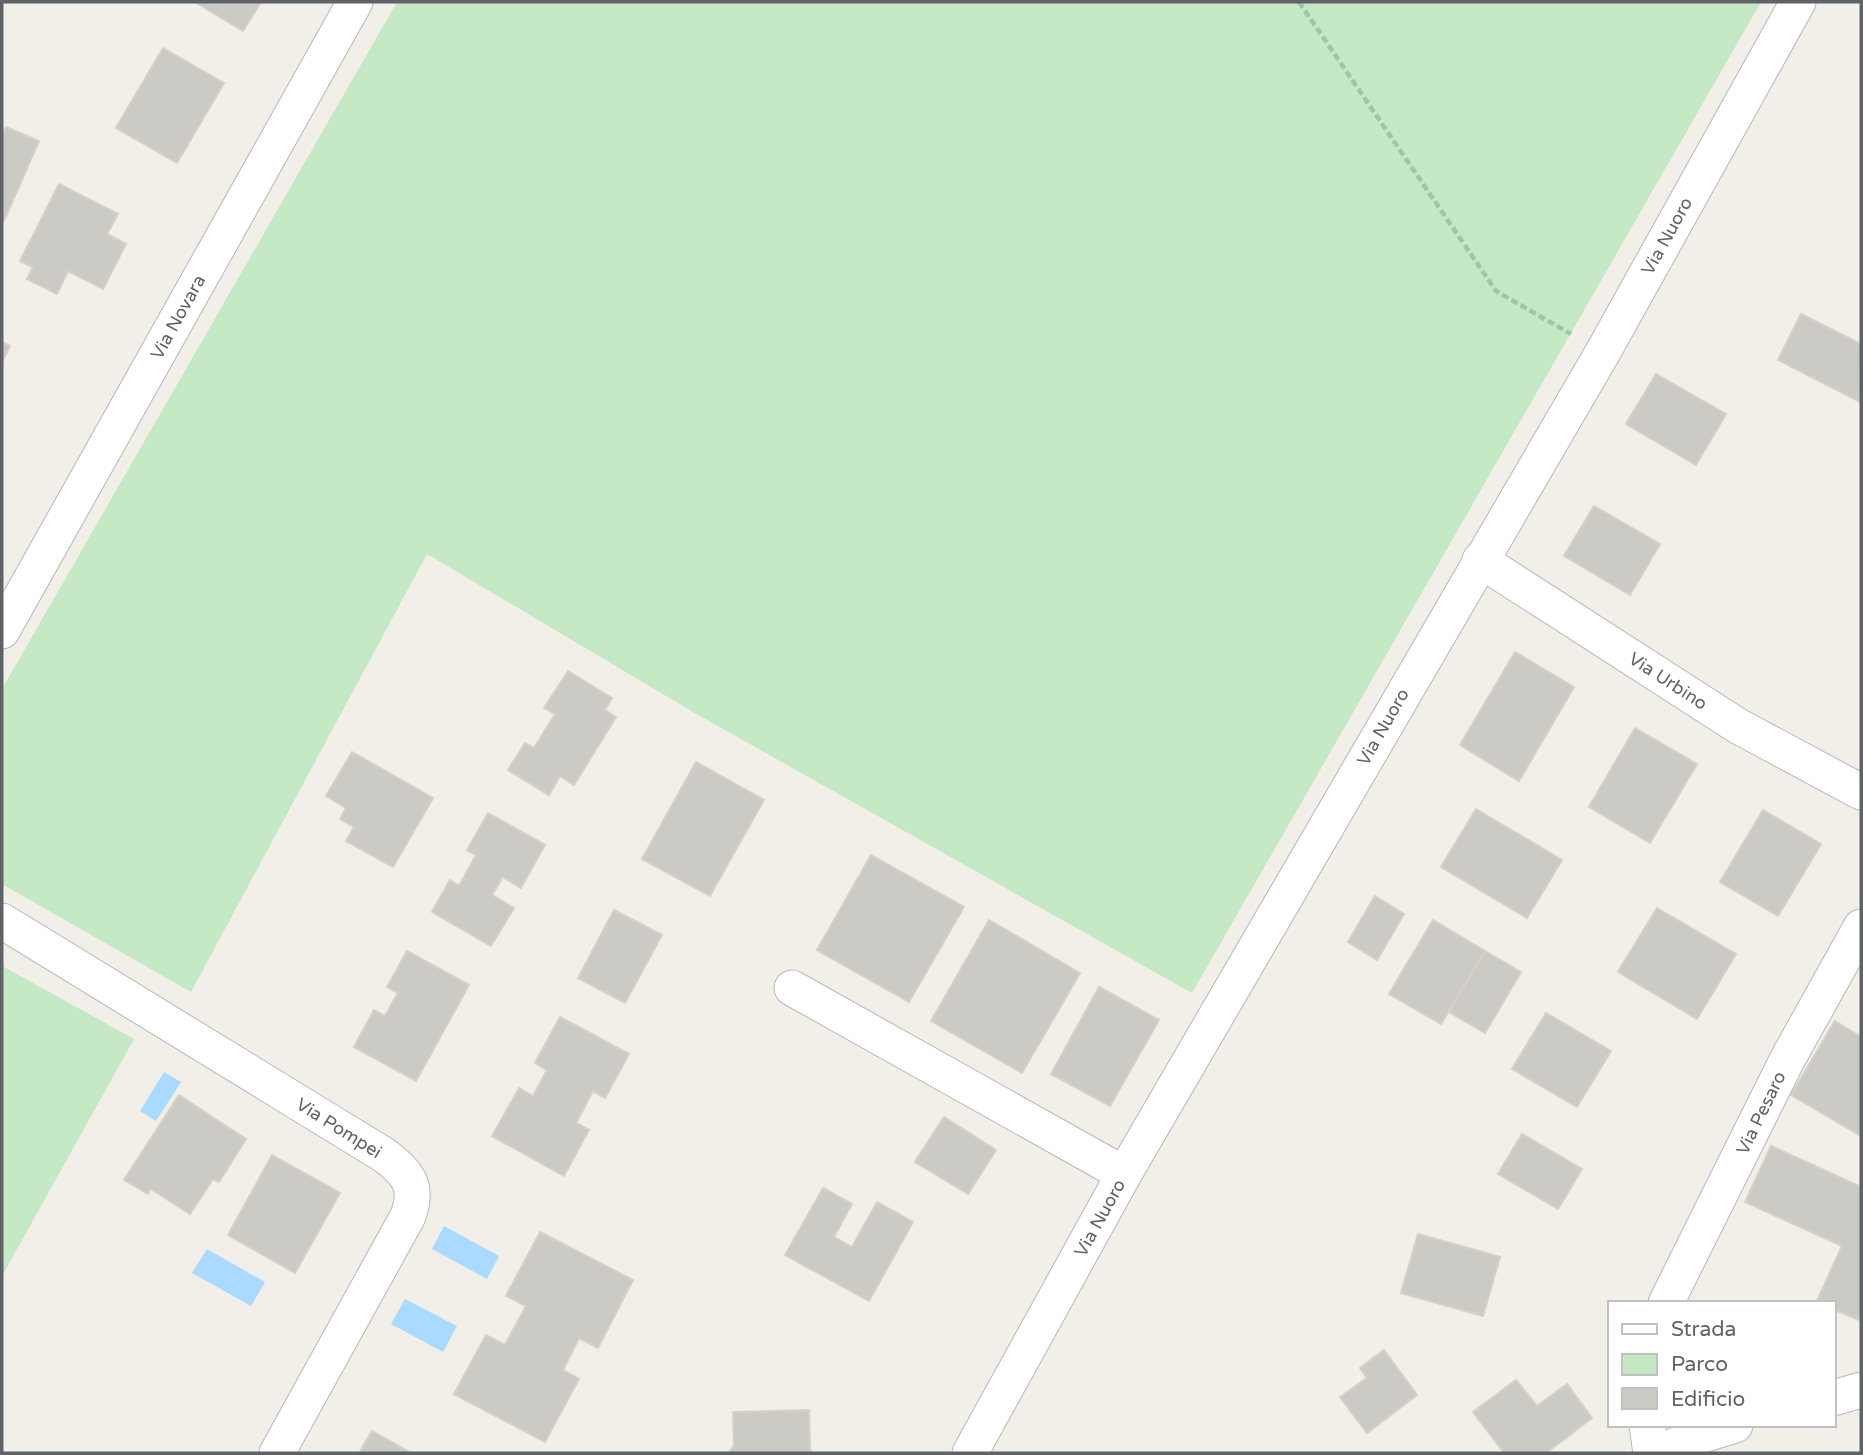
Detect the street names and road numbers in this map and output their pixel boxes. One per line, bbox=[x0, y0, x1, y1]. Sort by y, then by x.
street label: Via Nuoro bbox=[1637, 193, 1697, 279]
street label: Via Novara bbox=[146, 271, 210, 363]
street label: Via Urbino bbox=[1624, 647, 1712, 715]
street label: Via Nuoro bbox=[1352, 685, 1414, 769]
street label: Via Pesaro bbox=[1731, 1068, 1791, 1158]
street label: Via Pompei bbox=[292, 1093, 386, 1163]
street label: Via Nuoro bbox=[1070, 1175, 1130, 1261]

